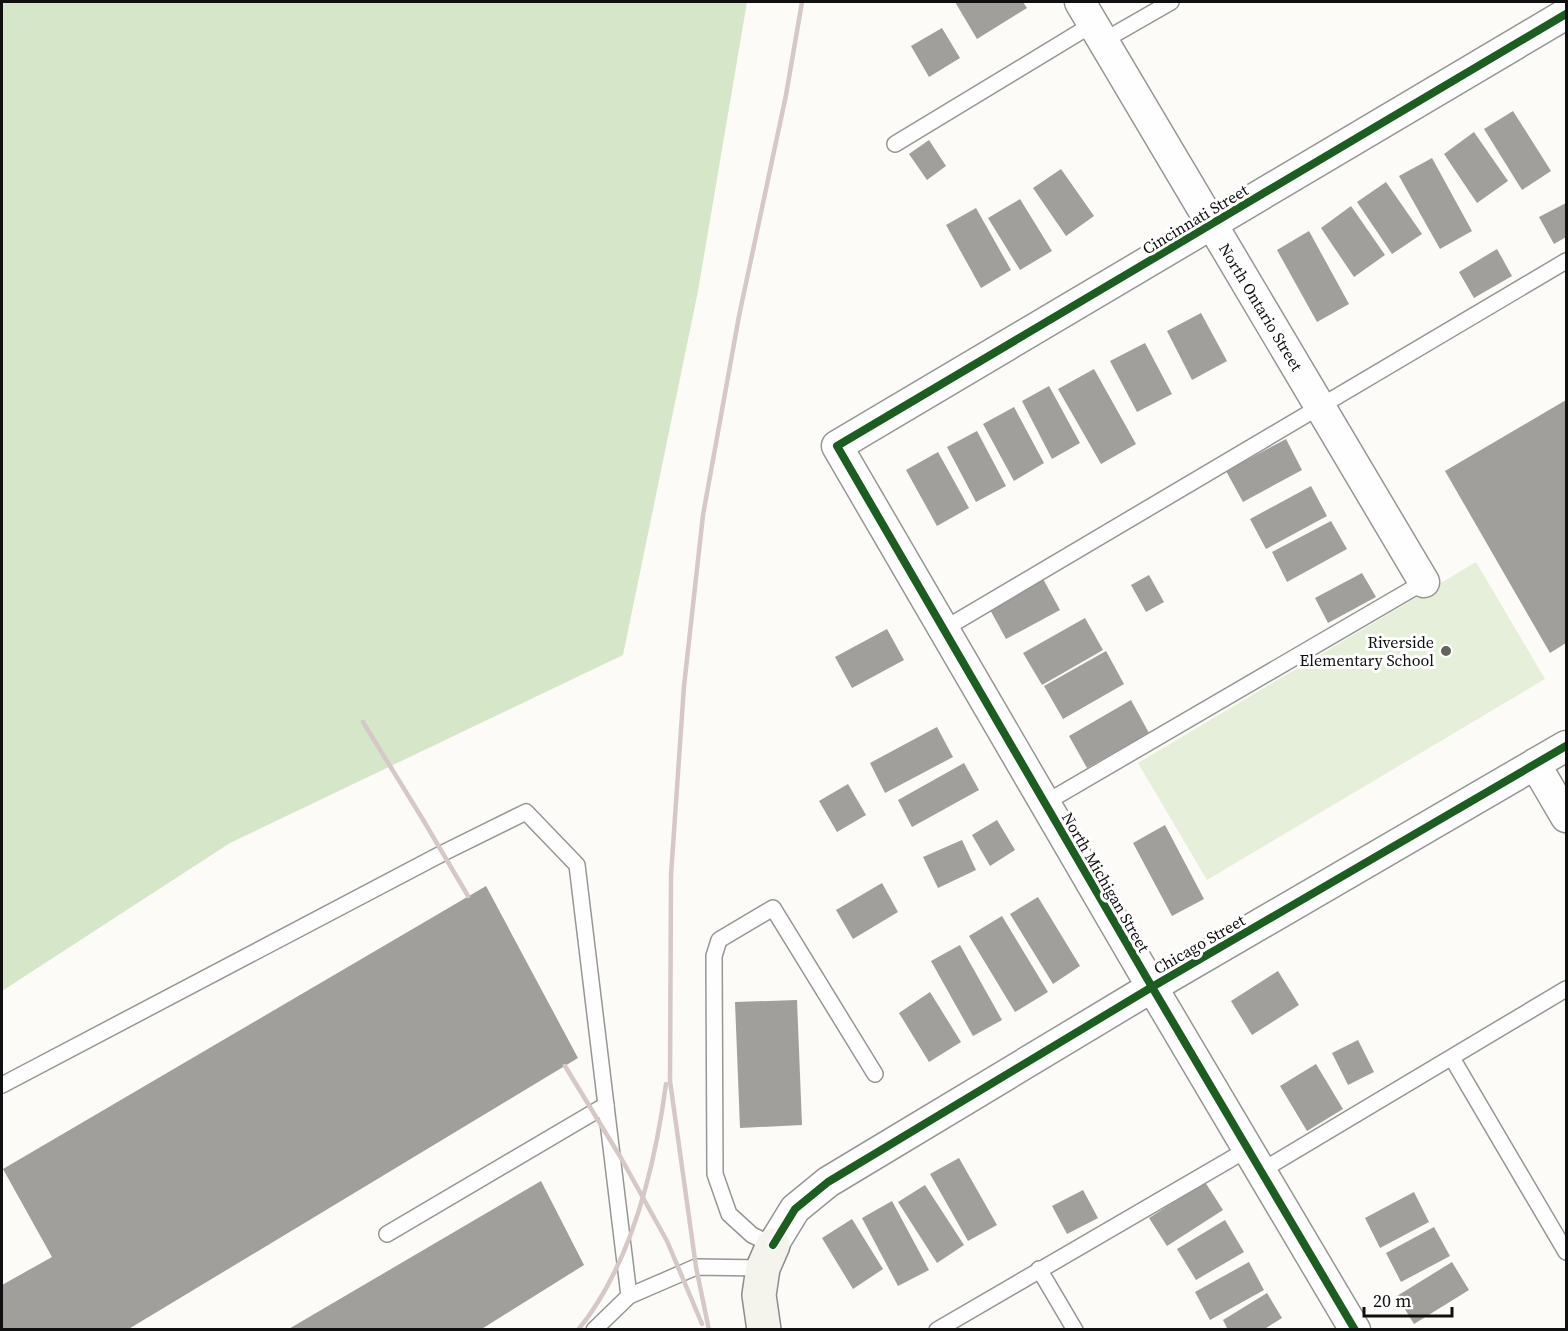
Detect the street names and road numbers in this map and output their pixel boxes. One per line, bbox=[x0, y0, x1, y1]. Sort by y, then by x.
street label: Cincinnati Street bbox=[1138, 178, 1253, 259]
street label: North Ontario Street bbox=[1214, 239, 1308, 376]
street label: North Michigan Street bbox=[1057, 808, 1155, 957]
street label: Chicago Street bbox=[1149, 909, 1249, 979]

